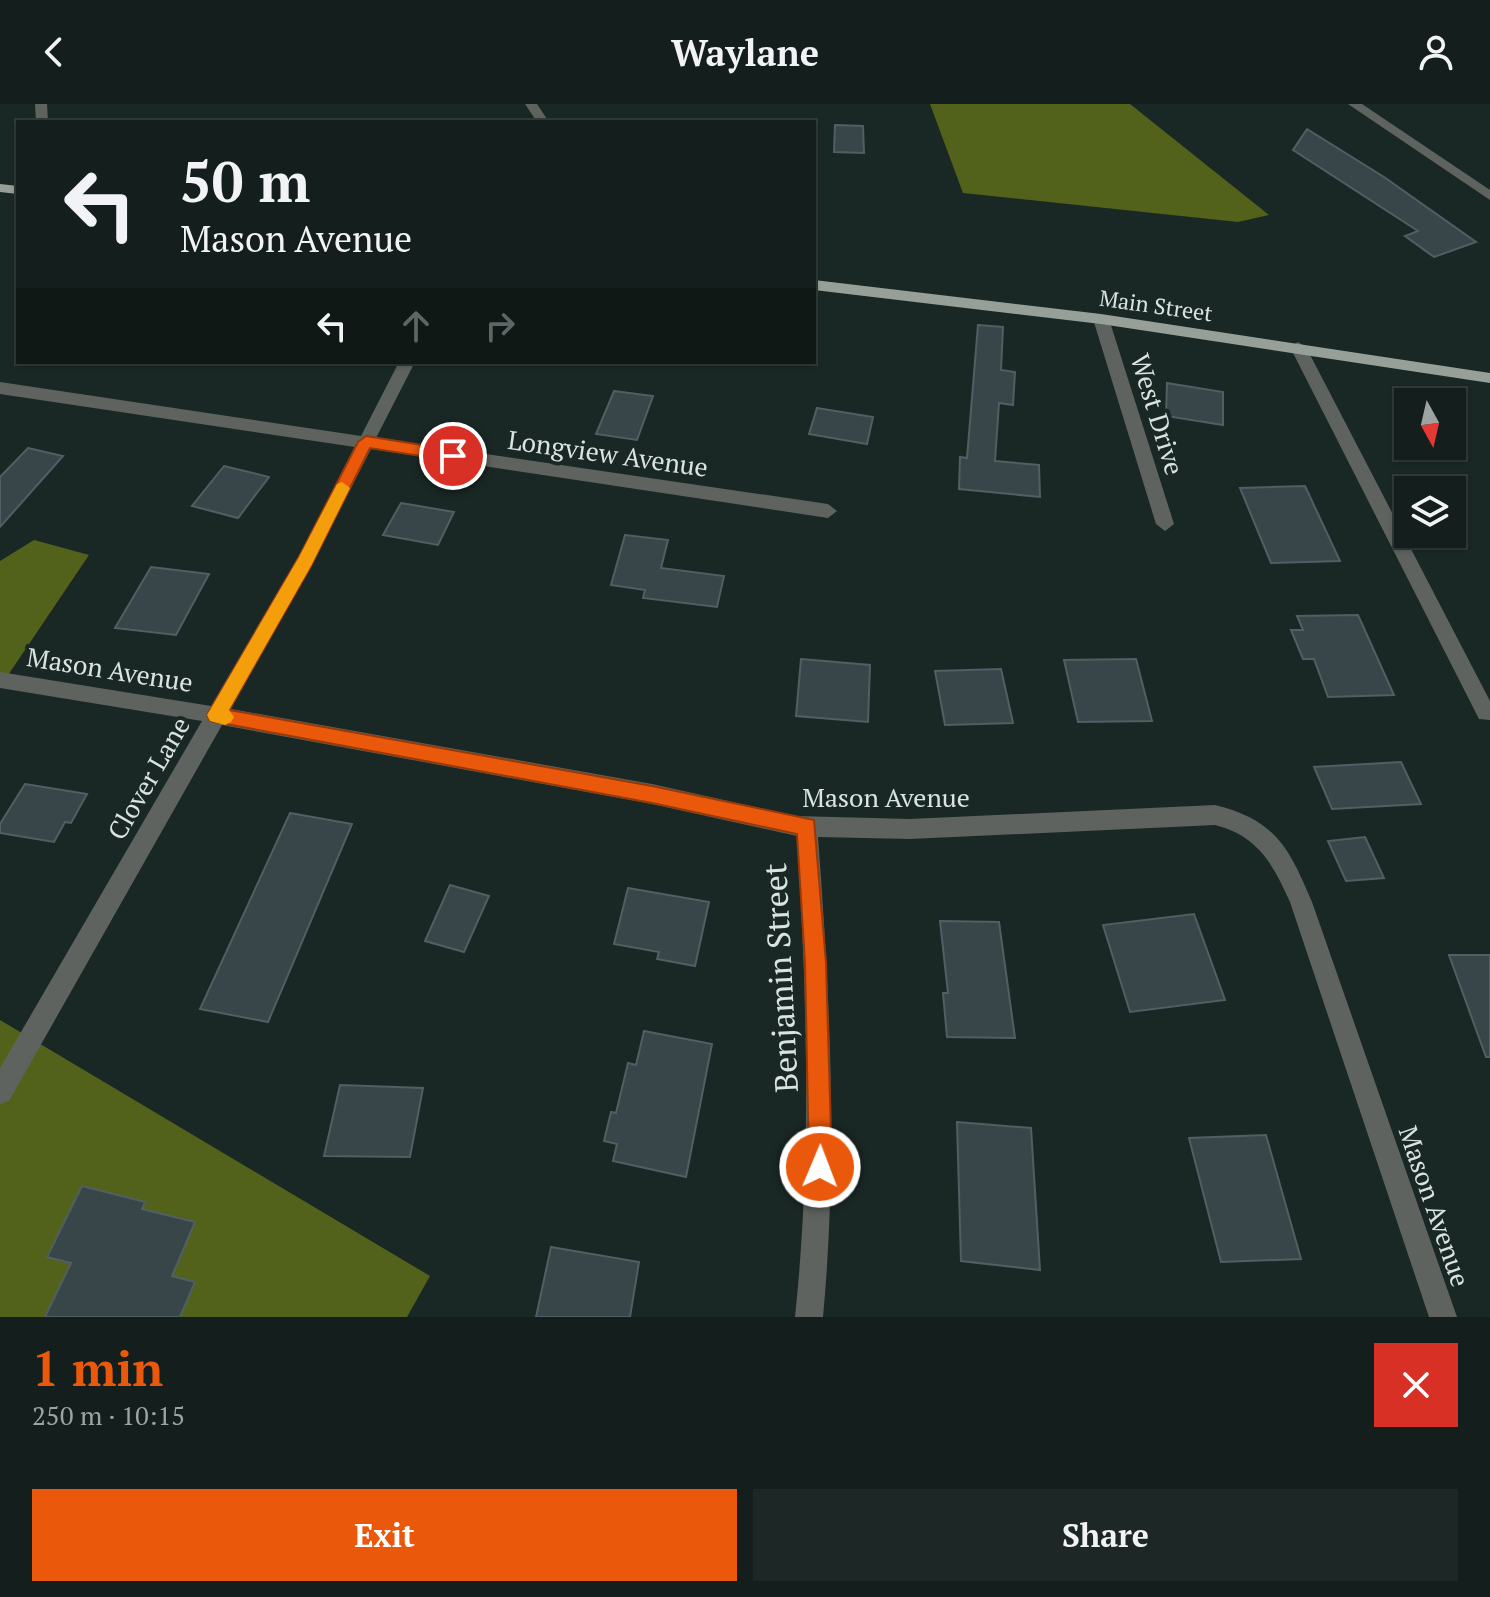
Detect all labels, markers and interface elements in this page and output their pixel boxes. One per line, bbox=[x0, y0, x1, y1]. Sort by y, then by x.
text: Waylane bbox=[671, 29, 819, 76]
icon: back bbox=[32, 30, 76, 74]
icon: person bbox=[1414, 30, 1458, 74]
text: 50 m bbox=[180, 144, 310, 218]
icon: left bbox=[48, 152, 152, 256]
text: Mason Avenue bbox=[180, 215, 412, 262]
street label: Main Street bbox=[1098, 283, 1214, 327]
icon: left bbox=[310, 304, 354, 348]
icon: ahead bbox=[394, 304, 438, 348]
icon: right bbox=[478, 304, 522, 348]
street label: West Drive bbox=[1123, 349, 1193, 479]
north arrow bbox=[1394, 388, 1466, 460]
map controls bbox=[1394, 388, 1466, 548]
pin bbox=[419, 422, 487, 490]
street label: Longview Avenue bbox=[506, 422, 710, 484]
icon: arrive bbox=[431, 434, 475, 478]
button: layers bbox=[1394, 476, 1466, 548]
street label: Mason Avenue bbox=[25, 639, 195, 699]
street label: Clover Lane bbox=[99, 710, 197, 846]
street label: Mason Avenue bbox=[802, 780, 970, 814]
street label: Benjamin Street bbox=[753, 862, 807, 1094]
street label: Mason Avenue bbox=[1392, 1121, 1478, 1291]
position arrow bbox=[778, 1125, 862, 1209]
text: 1 min bbox=[32, 1336, 163, 1400]
button: close bbox=[1374, 1343, 1458, 1427]
text: 250 m · 10:15 bbox=[32, 1398, 185, 1432]
button: Exit bbox=[32, 1489, 737, 1581]
button: Share bbox=[753, 1489, 1458, 1581]

